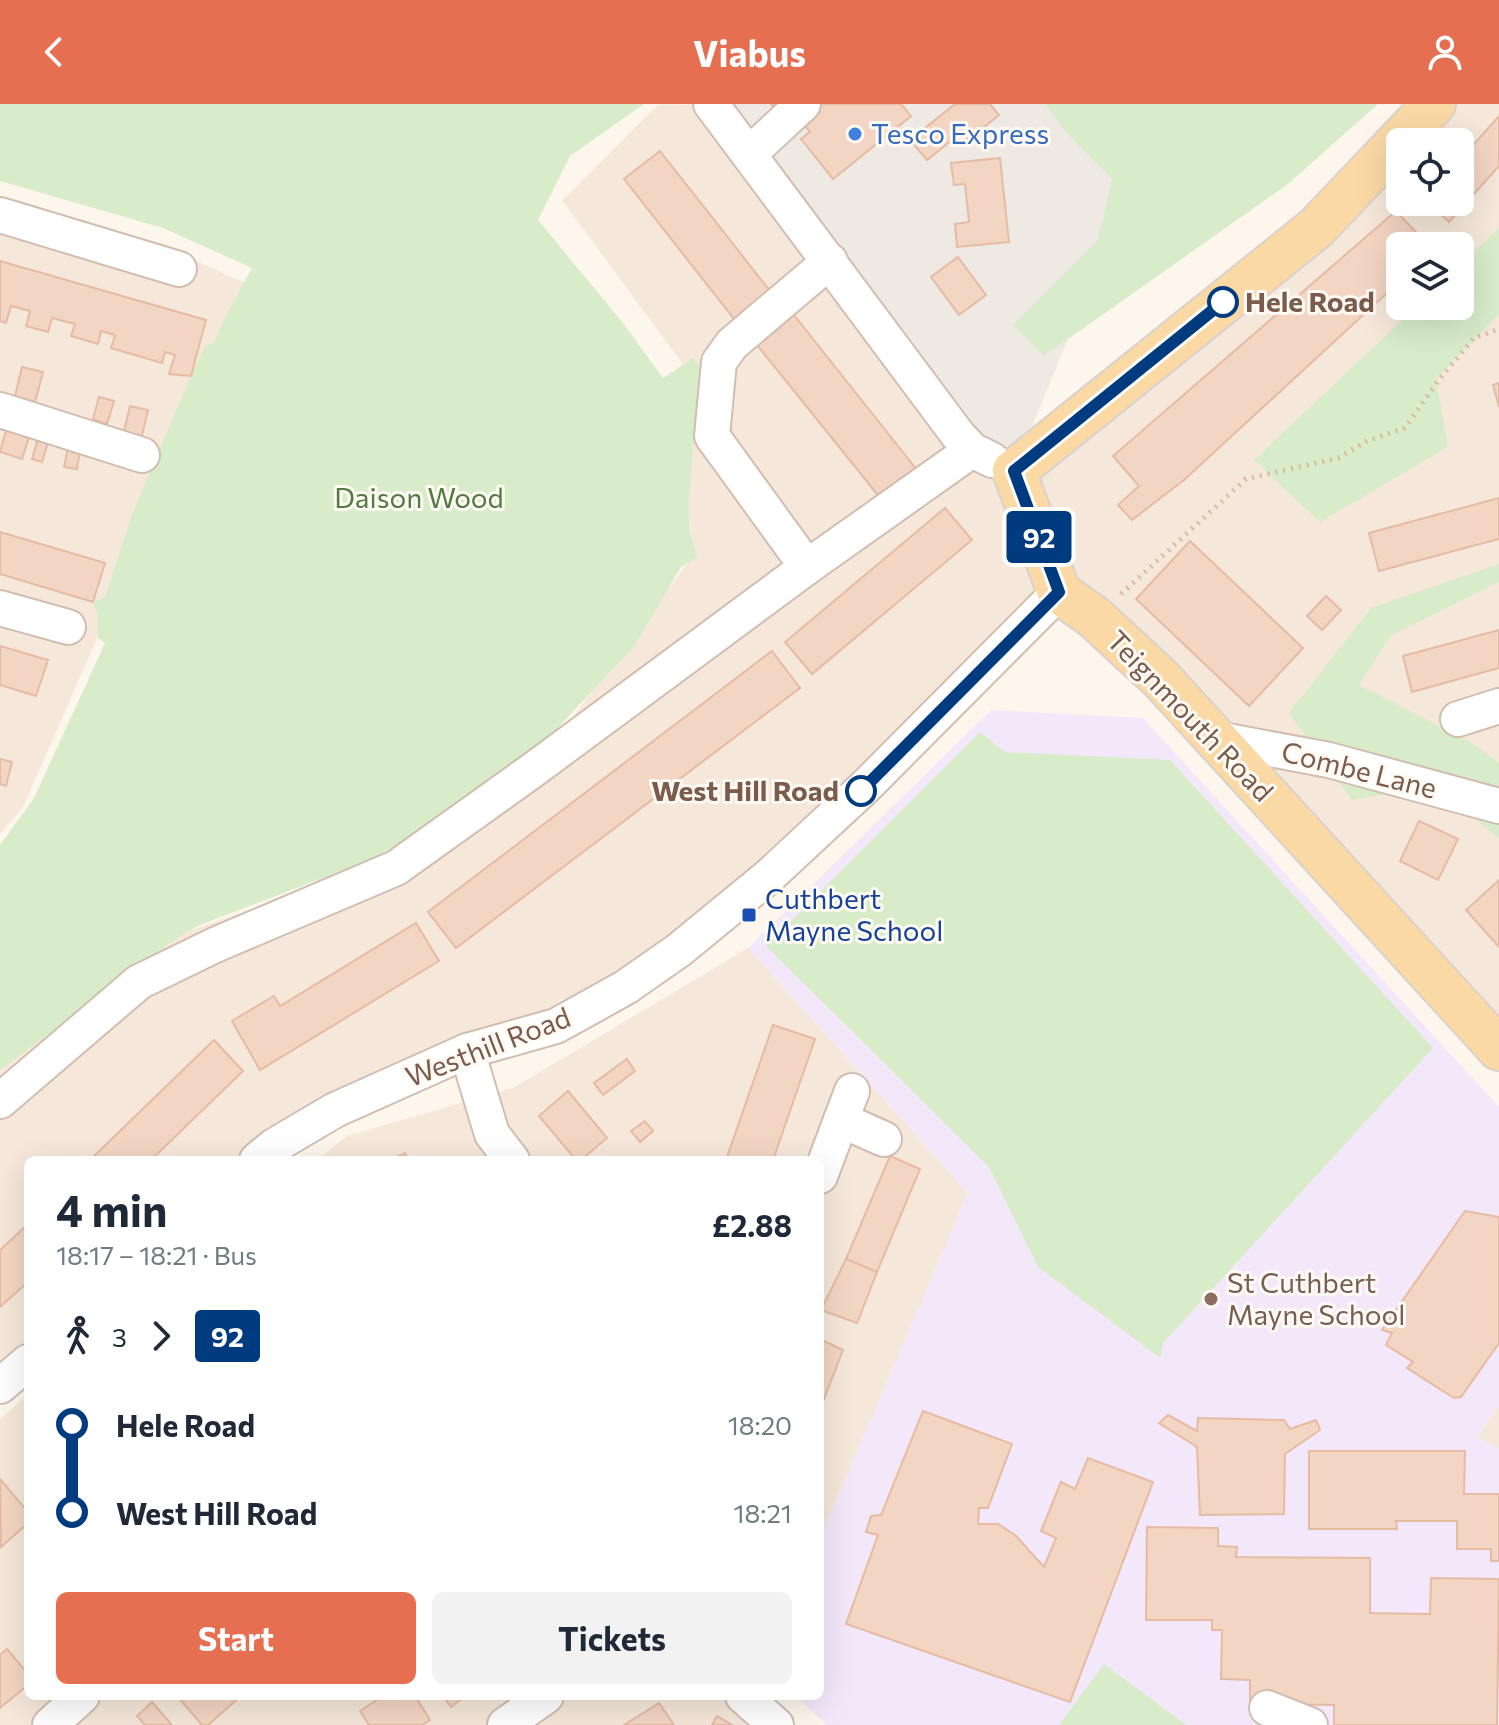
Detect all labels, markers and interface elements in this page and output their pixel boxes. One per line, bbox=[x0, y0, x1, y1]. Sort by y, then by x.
icon: back bbox=[32, 30, 76, 74]
text: Viabus bbox=[693, 30, 806, 74]
icon: person bbox=[1423, 30, 1467, 74]
place label: Tesco Express bbox=[871, 116, 1049, 150]
marker: Tesco Express bbox=[846, 125, 864, 143]
map controls bbox=[1386, 128, 1474, 320]
button: locate bbox=[1386, 128, 1474, 216]
button: layers bbox=[1386, 232, 1474, 320]
place label: Hele Road bbox=[1245, 284, 1375, 318]
marker: Hele Road bbox=[1208, 287, 1238, 317]
park label: Daison Wood bbox=[334, 480, 504, 514]
line badge: 92 bbox=[1003, 511, 1075, 563]
text: 92 bbox=[1022, 520, 1056, 554]
street label: Teignmouth Road bbox=[1101, 623, 1281, 808]
street label: Combe Lane bbox=[1278, 733, 1440, 805]
place label: West Hill Road bbox=[651, 773, 839, 807]
marker: West Hill Road bbox=[846, 776, 876, 806]
place label: Cuthbert Mayne School bbox=[765, 881, 943, 947]
marker: Cuthbert Mayne School bbox=[740, 906, 758, 924]
street label: Westhill Road bbox=[400, 999, 575, 1093]
text: 4 min bbox=[56, 1182, 168, 1236]
text: £2.88 bbox=[712, 1206, 792, 1243]
text: 18:17 – 18:21 · Bus bbox=[56, 1239, 257, 1270]
place label: St Cuthbert Mayne School bbox=[1227, 1265, 1405, 1331]
marker: St Cuthbert Mayne School bbox=[1202, 1290, 1220, 1308]
icon: walk bbox=[56, 1314, 100, 1358]
icon: forward bbox=[139, 1314, 183, 1358]
text: 92 bbox=[211, 1319, 244, 1353]
text: 3 bbox=[112, 1321, 127, 1352]
text: Hele Road bbox=[116, 1406, 255, 1443]
text: 18:20 bbox=[728, 1409, 792, 1440]
text: West Hill Road bbox=[116, 1494, 317, 1531]
text: 18:21 bbox=[733, 1497, 792, 1528]
button: Start bbox=[56, 1592, 416, 1684]
button: Tickets bbox=[432, 1592, 792, 1684]

